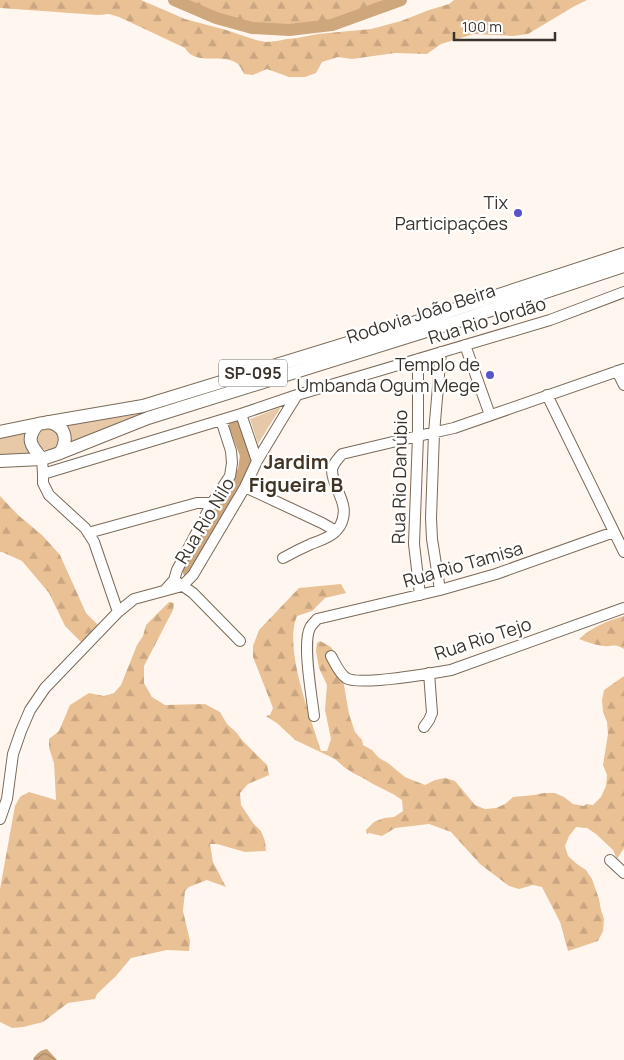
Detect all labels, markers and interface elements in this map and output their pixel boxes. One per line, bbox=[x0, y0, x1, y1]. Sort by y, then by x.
scale bar bbox=[454, 10, 555, 42]
text: 100 m bbox=[462, 16, 502, 37]
place label: Tix Participações bbox=[395, 190, 509, 235]
marker: Tix Participações bbox=[512, 207, 524, 219]
street label: Rodovia João Beira bbox=[343, 278, 498, 348]
street label: Rua Rio Jordão bbox=[425, 291, 549, 349]
place label: Templo de Umbanda Ogum Mege bbox=[296, 352, 480, 397]
road number: SP-095 bbox=[219, 359, 287, 386]
marker: Templo de Umbanda Ogum Mege bbox=[484, 369, 496, 381]
street label: Rua Rio Danúbio bbox=[386, 410, 412, 544]
district label: Jardim Figueira B bbox=[249, 448, 344, 498]
street label: Rua Rio Nilo bbox=[169, 473, 239, 568]
street label: Rua Rio Tamisa bbox=[400, 535, 526, 593]
street label: Rua Rio Tejo bbox=[431, 611, 534, 665]

